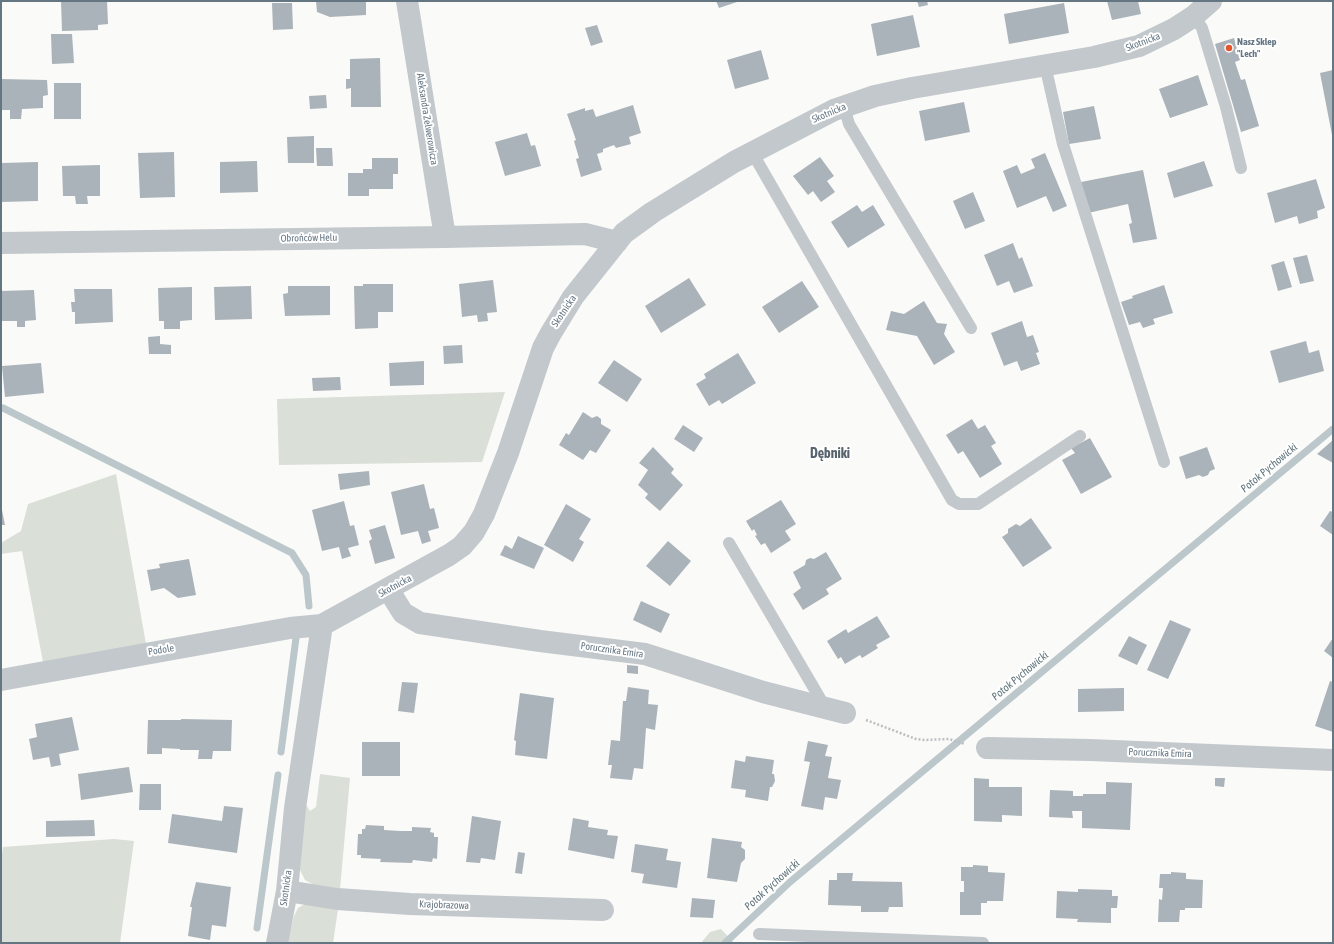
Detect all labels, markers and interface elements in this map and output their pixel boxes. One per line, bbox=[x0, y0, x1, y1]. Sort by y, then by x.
street label: Skotnicka bbox=[1124, 30, 1162, 54]
place label: Nasz Sklep "Lech" bbox=[1237, 36, 1276, 60]
marker: Nasz Sklep "Lech" bbox=[1224, 43, 1234, 53]
street label: Aleksandra Zelwerowicza bbox=[414, 72, 440, 166]
street label: Skotnicka bbox=[810, 100, 848, 126]
street label: Obrońców Helu bbox=[281, 232, 337, 244]
street label: Skotnicka bbox=[549, 293, 579, 329]
water label: Potok Pychowicki bbox=[1238, 441, 1300, 495]
district label: Dębniki bbox=[810, 446, 850, 462]
street label: Skotnicka bbox=[376, 572, 414, 600]
street label: Porucznika Emira bbox=[580, 640, 644, 660]
street label: Podole bbox=[147, 642, 175, 658]
water label: Potok Pychowicki bbox=[989, 649, 1051, 703]
street label: Porucznika Emira bbox=[1128, 746, 1192, 760]
water label: Potok Pychowicki bbox=[742, 857, 802, 913]
street label: Skotnicka bbox=[278, 869, 294, 907]
street label: Krajobrazowa bbox=[419, 898, 469, 912]

